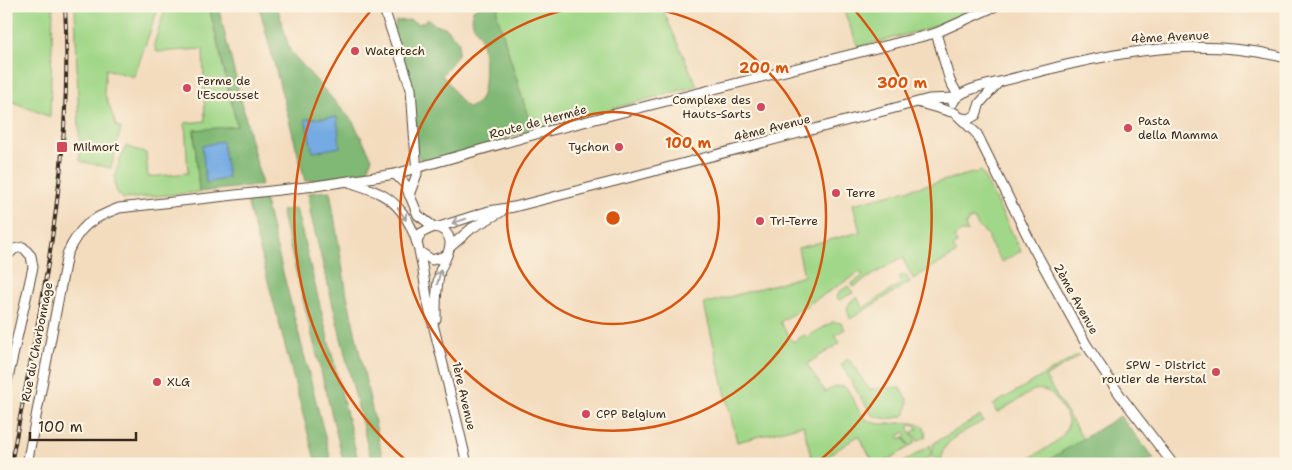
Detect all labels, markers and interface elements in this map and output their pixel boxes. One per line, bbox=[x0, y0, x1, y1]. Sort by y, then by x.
street label: 4ème Avenue bbox=[1130, 27, 1210, 47]
place label: Watertech bbox=[365, 43, 425, 59]
marker: Watertech bbox=[349, 45, 361, 57]
text: 200 m bbox=[739, 58, 789, 78]
place label: Ferme de l'Escousset bbox=[197, 73, 259, 103]
text: 300 m bbox=[877, 73, 927, 93]
marker: Ferme de l'Escousset bbox=[181, 82, 193, 94]
place label: Complexe des Hauts-Sarts bbox=[672, 92, 751, 122]
street label: Route de Hermée bbox=[487, 101, 589, 143]
marker: Complexe des Hauts-Sarts bbox=[755, 101, 767, 113]
street label: 4ème Avenue bbox=[732, 111, 812, 145]
place label: Pasta della Mamma bbox=[1138, 113, 1218, 143]
marker: Pasta della Mamma bbox=[1122, 122, 1134, 134]
text: 100 m bbox=[665, 133, 711, 153]
place label: Milmort bbox=[73, 139, 119, 155]
place label: Tychon bbox=[568, 139, 609, 155]
marker: Milmort bbox=[55, 140, 69, 154]
marker: Tychon bbox=[613, 141, 625, 153]
place label: Terre bbox=[846, 185, 876, 201]
marker: Terre bbox=[830, 187, 842, 199]
one-way arrow bbox=[397, 206, 407, 220]
centre of rings bbox=[604, 209, 622, 227]
place label: Tri-Terre bbox=[770, 213, 818, 229]
marker: Tri-Terre bbox=[754, 215, 766, 227]
one-way arrow bbox=[451, 216, 467, 226]
street label: 2ème Avenue bbox=[1050, 261, 1102, 337]
one-way arrow bbox=[435, 270, 444, 286]
street label: Rue du Charbonnage bbox=[18, 281, 57, 403]
place label: SPW - District routier de Herstal bbox=[1102, 357, 1206, 387]
street label: 1ère Avenue bbox=[448, 360, 480, 432]
marker: SPW - District routier de Herstal bbox=[1210, 366, 1222, 378]
place label: XLG bbox=[167, 374, 190, 390]
marker: XLG bbox=[151, 376, 163, 388]
place label: CPP Belgium bbox=[596, 406, 666, 422]
marker: CPP Belgium bbox=[580, 408, 592, 420]
scale bar bbox=[30, 410, 136, 442]
text: 100 m bbox=[38, 417, 83, 437]

